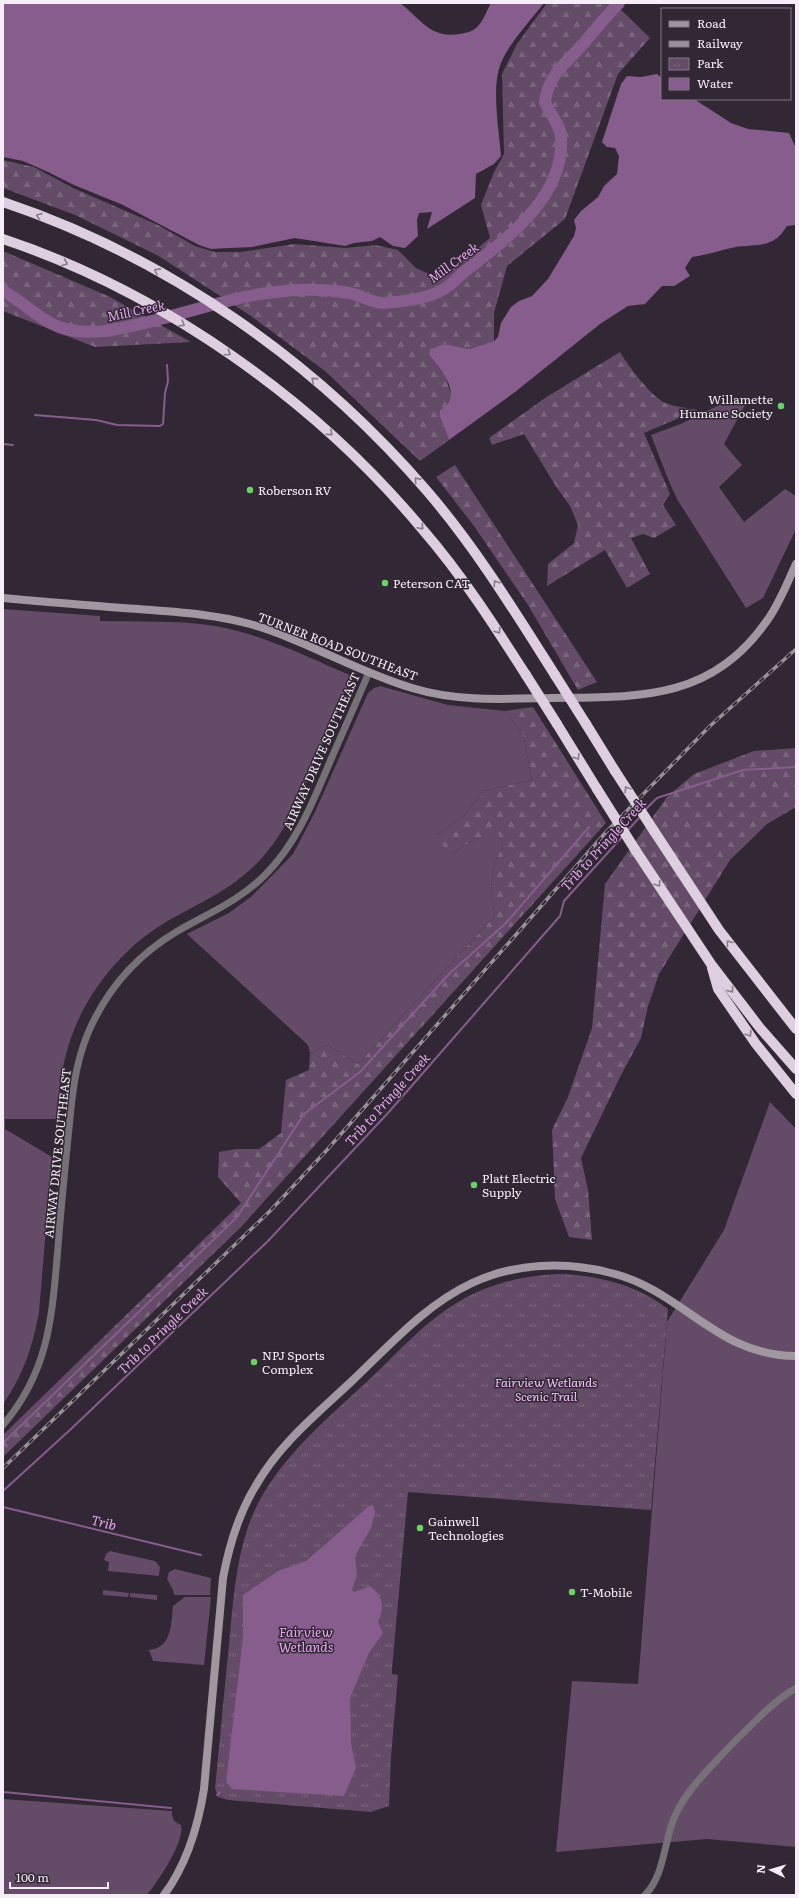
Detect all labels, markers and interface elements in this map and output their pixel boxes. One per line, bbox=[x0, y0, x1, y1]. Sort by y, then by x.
legend bbox=[661, 8, 791, 100]
text: Road bbox=[697, 14, 727, 32]
text: Railway bbox=[697, 34, 743, 52]
text: Park bbox=[697, 54, 724, 72]
text: Water bbox=[697, 74, 733, 92]
one-way arrow bbox=[36, 212, 43, 220]
water label: Mill Creek bbox=[424, 237, 483, 287]
one-way arrow bbox=[62, 259, 69, 267]
one-way arrow bbox=[153, 268, 161, 275]
water label: Mill Creek bbox=[106, 294, 167, 325]
one-way arrow bbox=[178, 319, 185, 327]
one-way arrow bbox=[224, 348, 231, 356]
one-way arrow bbox=[312, 377, 319, 384]
place label: Willamette Humane Society bbox=[679, 390, 773, 422]
marker: Willamette Humane Society bbox=[776, 401, 786, 411]
one-way arrow bbox=[326, 429, 333, 436]
one-way arrow bbox=[415, 478, 422, 485]
place label: Roberson RV bbox=[258, 481, 331, 499]
marker: Roberson RV bbox=[245, 485, 255, 495]
one-way arrow bbox=[416, 522, 423, 529]
place label: Peterson CAT bbox=[393, 574, 470, 592]
marker: Peterson CAT bbox=[380, 578, 390, 588]
one-way arrow bbox=[494, 581, 501, 588]
street label: TURNER ROAD SOUTHEAST bbox=[255, 607, 421, 685]
one-way arrow bbox=[493, 627, 501, 634]
street label: AIRWAY DRIVE SOUTHEAST bbox=[278, 669, 364, 833]
one-way arrow bbox=[572, 753, 579, 760]
one-way arrow bbox=[624, 786, 631, 793]
water label: Trib to Pringle Creek bbox=[556, 793, 650, 895]
one-way arrow bbox=[653, 879, 660, 886]
one-way arrow bbox=[727, 941, 734, 948]
one-way arrow bbox=[727, 986, 734, 993]
one-way arrow bbox=[744, 1030, 751, 1037]
water label: Trib to Pringle Creek bbox=[340, 1048, 434, 1150]
street label: AIRWAY DRIVE SOUTHEAST bbox=[39, 1067, 75, 1239]
place label: Platt Electric Supply bbox=[482, 1169, 555, 1201]
marker: Platt Electric Supply bbox=[469, 1180, 479, 1190]
water label: Trib to Pringle Creek bbox=[113, 1281, 212, 1378]
place label: NPJ Sports Complex bbox=[262, 1346, 325, 1378]
marker: NPJ Sports Complex bbox=[249, 1357, 259, 1367]
park label: Fairview Wetlands Scenic Trail bbox=[495, 1373, 597, 1405]
water label: Trib bbox=[90, 1510, 118, 1534]
place label: Gainwell Technologies bbox=[428, 1512, 504, 1544]
marker: Gainwell Technologies bbox=[415, 1523, 425, 1533]
place label: T-Mobile bbox=[580, 1583, 632, 1601]
marker: T-Mobile bbox=[567, 1587, 577, 1597]
water label: Fairview Wetlands bbox=[278, 1622, 334, 1656]
north arrow bbox=[751, 1850, 791, 1890]
scale bar bbox=[10, 1864, 108, 1890]
text: N bbox=[752, 1864, 768, 1874]
text: 100 m bbox=[16, 1868, 49, 1886]

